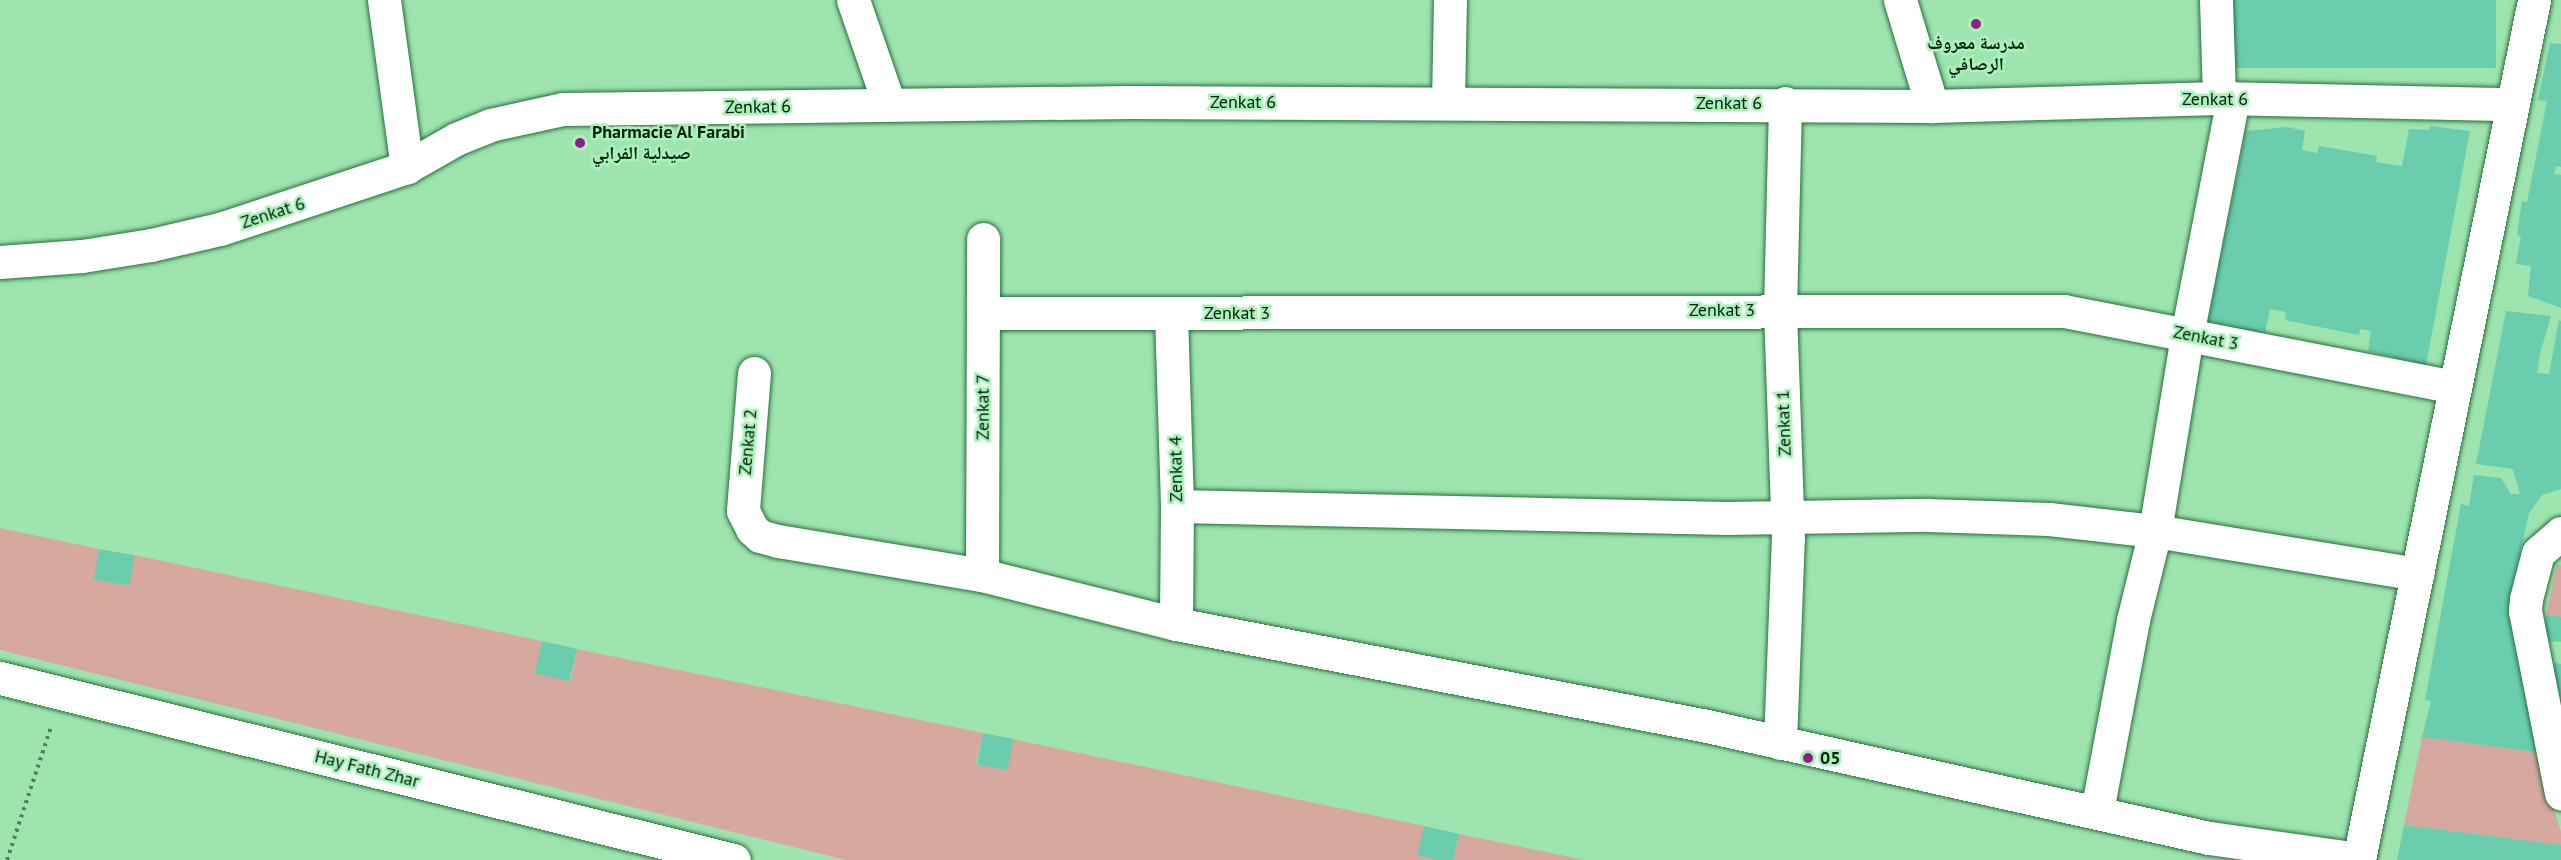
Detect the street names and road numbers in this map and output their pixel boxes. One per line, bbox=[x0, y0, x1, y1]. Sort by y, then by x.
street label: Zenkat 6 bbox=[2182, 88, 2248, 110]
street label: Zenkat 6 bbox=[1210, 91, 1276, 113]
street label: Zenkat 6 bbox=[1696, 92, 1762, 114]
street label: Zenkat 6 bbox=[725, 96, 791, 118]
street label: Zenkat 6 bbox=[238, 193, 308, 233]
street label: Zenkat 3 bbox=[1689, 299, 1755, 321]
street label: Zenkat 3 bbox=[1204, 302, 1270, 324]
street label: Zenkat 3 bbox=[2171, 321, 2241, 355]
street label: Zenkat 7 bbox=[972, 374, 994, 440]
street label: Zenkat 1 bbox=[1772, 390, 1796, 456]
street label: Zenkat 2 bbox=[734, 408, 762, 476]
street label: Zenkat 4 bbox=[1165, 436, 1187, 502]
street label: Hay Fath Zhar bbox=[312, 745, 422, 793]

